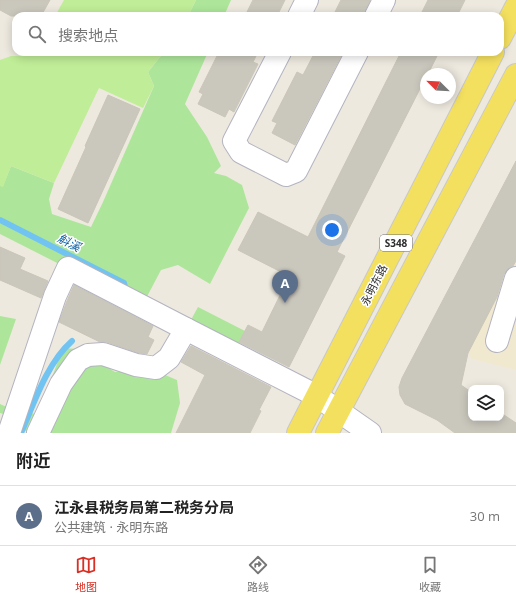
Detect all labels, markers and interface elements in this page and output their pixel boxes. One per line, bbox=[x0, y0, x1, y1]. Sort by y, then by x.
search box bbox=[12, 12, 504, 56]
icon: search bbox=[26, 23, 48, 45]
text: 搜索地点 bbox=[58, 25, 118, 45]
north arrow bbox=[420, 68, 456, 104]
your location bbox=[322, 220, 342, 240]
water label: 斛溪 bbox=[55, 230, 86, 256]
road number: S348 bbox=[380, 235, 412, 251]
street label: 永明东路 bbox=[357, 262, 390, 308]
pin: A bbox=[272, 270, 298, 303]
map controls bbox=[468, 385, 504, 421]
button: layers bbox=[468, 385, 504, 421]
text: 附近 bbox=[16, 449, 50, 472]
text: 江永县税务局第二税务分局 bbox=[54, 497, 234, 517]
text: A bbox=[25, 507, 33, 525]
text: 30 m bbox=[470, 507, 500, 525]
text: 公共建筑 · 永明东路 bbox=[54, 518, 168, 536]
tab: 地图 bbox=[75, 554, 97, 594]
tab: 路线 bbox=[247, 554, 269, 594]
tab: 收藏 bbox=[419, 554, 441, 594]

